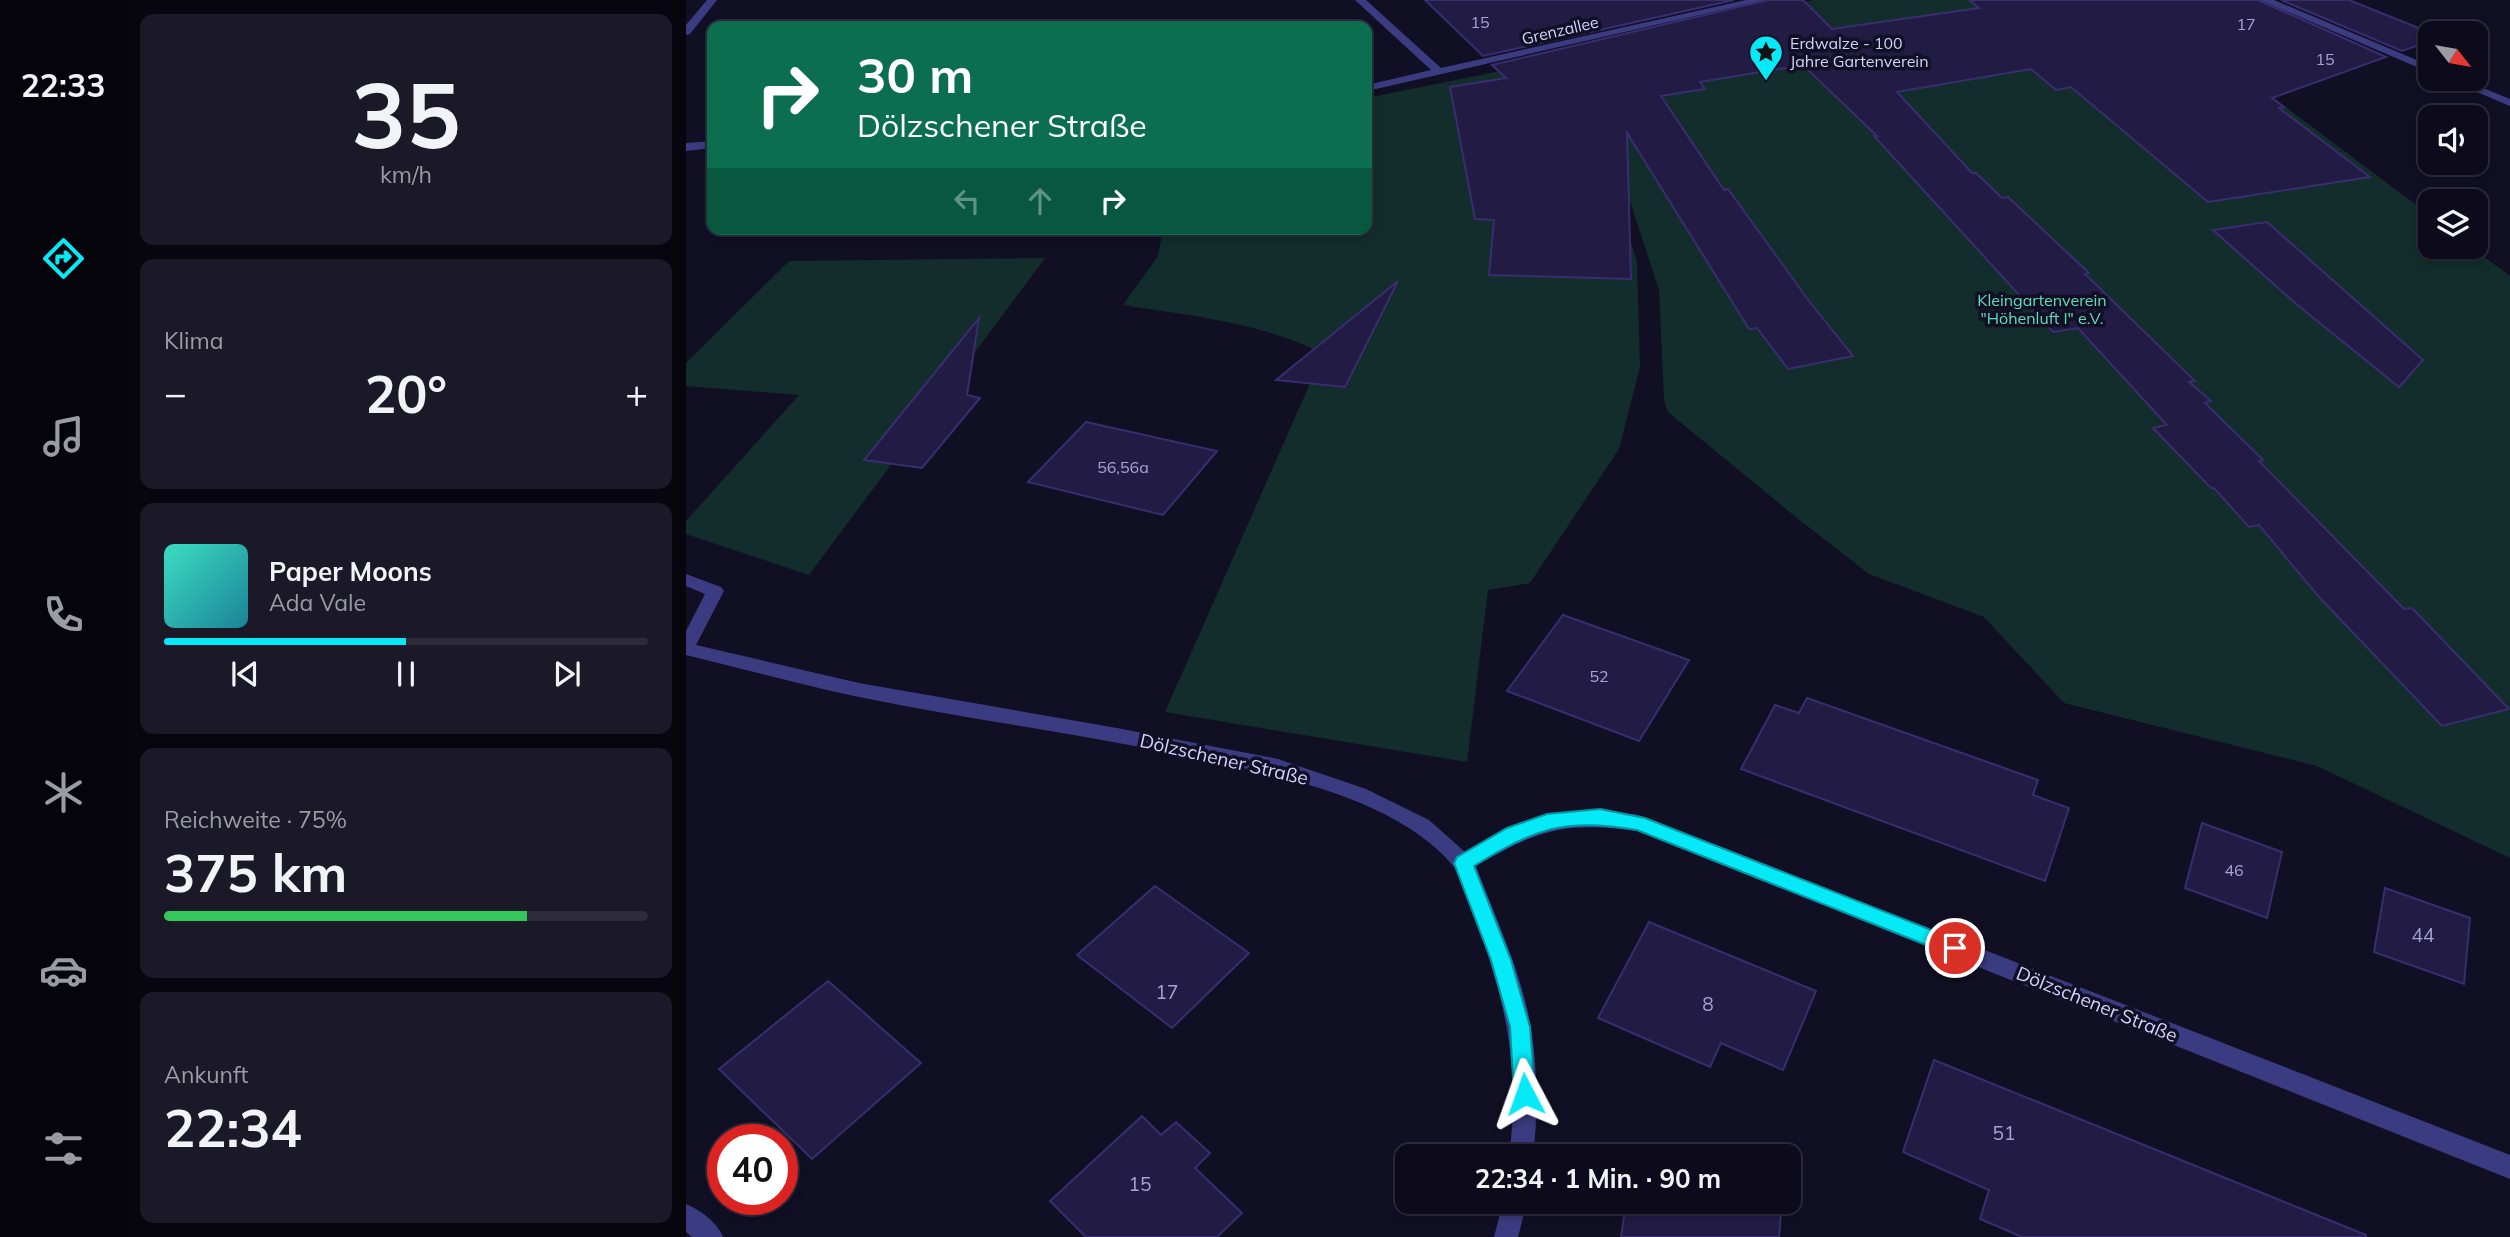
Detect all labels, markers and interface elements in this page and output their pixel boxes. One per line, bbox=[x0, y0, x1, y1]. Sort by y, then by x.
street label: Grenzallee bbox=[1520, 11, 1600, 49]
house number: 15 bbox=[1470, 12, 1490, 32]
house number: 17 bbox=[2236, 14, 2256, 34]
north arrow bbox=[2418, 21, 2488, 91]
map controls bbox=[2418, 21, 2488, 259]
place icon: Erdwalze - 100 Jahre Gartenverein bbox=[1747, 33, 1785, 82]
place label: Erdwalze - 100 Jahre Gartenverein bbox=[1790, 33, 1929, 71]
text: 30 m bbox=[857, 44, 973, 105]
icon: right bbox=[742, 49, 833, 140]
house number: 15 bbox=[2315, 49, 2335, 69]
text: 35 bbox=[351, 57, 461, 171]
text: 22:33 bbox=[21, 65, 105, 105]
text: Dölzschener Straße bbox=[857, 105, 1147, 145]
button: sound bbox=[2418, 105, 2488, 175]
text: km/h bbox=[380, 160, 432, 189]
icon: left bbox=[948, 182, 986, 220]
icon: ahead bbox=[1021, 182, 1059, 220]
icon: right bbox=[1094, 182, 1132, 220]
button: layers bbox=[2418, 189, 2488, 259]
icon: directions bbox=[39, 234, 88, 283]
park label: Kleingartenverein "Höhenluft I" e.V. bbox=[1977, 290, 2107, 328]
text: Klima bbox=[164, 326, 224, 355]
text: 20° bbox=[365, 361, 447, 426]
text: − bbox=[164, 369, 187, 417]
text: + bbox=[625, 369, 648, 417]
icon: music bbox=[39, 412, 88, 461]
house number: 56,56a bbox=[1097, 457, 1149, 477]
text: Paper Moons bbox=[269, 555, 432, 588]
text: Ada Vale bbox=[269, 588, 366, 617]
icon: phone bbox=[39, 590, 88, 639]
icon: previous bbox=[226, 655, 264, 693]
icon: pause bbox=[387, 655, 425, 693]
icon: next bbox=[548, 655, 586, 693]
house number: 52 bbox=[1589, 666, 1609, 686]
street label: Dölzschener Straße bbox=[1138, 728, 1310, 790]
icon: climate bbox=[39, 768, 88, 817]
text: Reichweite · 75% bbox=[164, 805, 347, 834]
text: 375 km bbox=[164, 840, 347, 905]
house number: 46 bbox=[2224, 860, 2244, 880]
pin bbox=[1925, 918, 1985, 978]
house number: 44 bbox=[2412, 923, 2434, 947]
icon: arrive bbox=[1936, 929, 1974, 967]
icon: car bbox=[39, 946, 88, 995]
street label: Dölzschener Straße bbox=[2013, 961, 2181, 1047]
house number: 17 bbox=[1156, 980, 1178, 1004]
house number: 8 bbox=[1702, 992, 1714, 1016]
position arrow bbox=[1488, 1057, 1562, 1131]
text: Ankunft bbox=[164, 1060, 248, 1089]
text: 22:34 bbox=[164, 1095, 302, 1160]
house number: 51 bbox=[1993, 1121, 2015, 1145]
icon: filters bbox=[39, 1124, 88, 1173]
speed limit sign: 40 bbox=[707, 1124, 798, 1215]
text: 22:34 · 1 Min. · 90 m bbox=[1475, 1162, 1721, 1195]
house number: 15 bbox=[1129, 1172, 1151, 1196]

